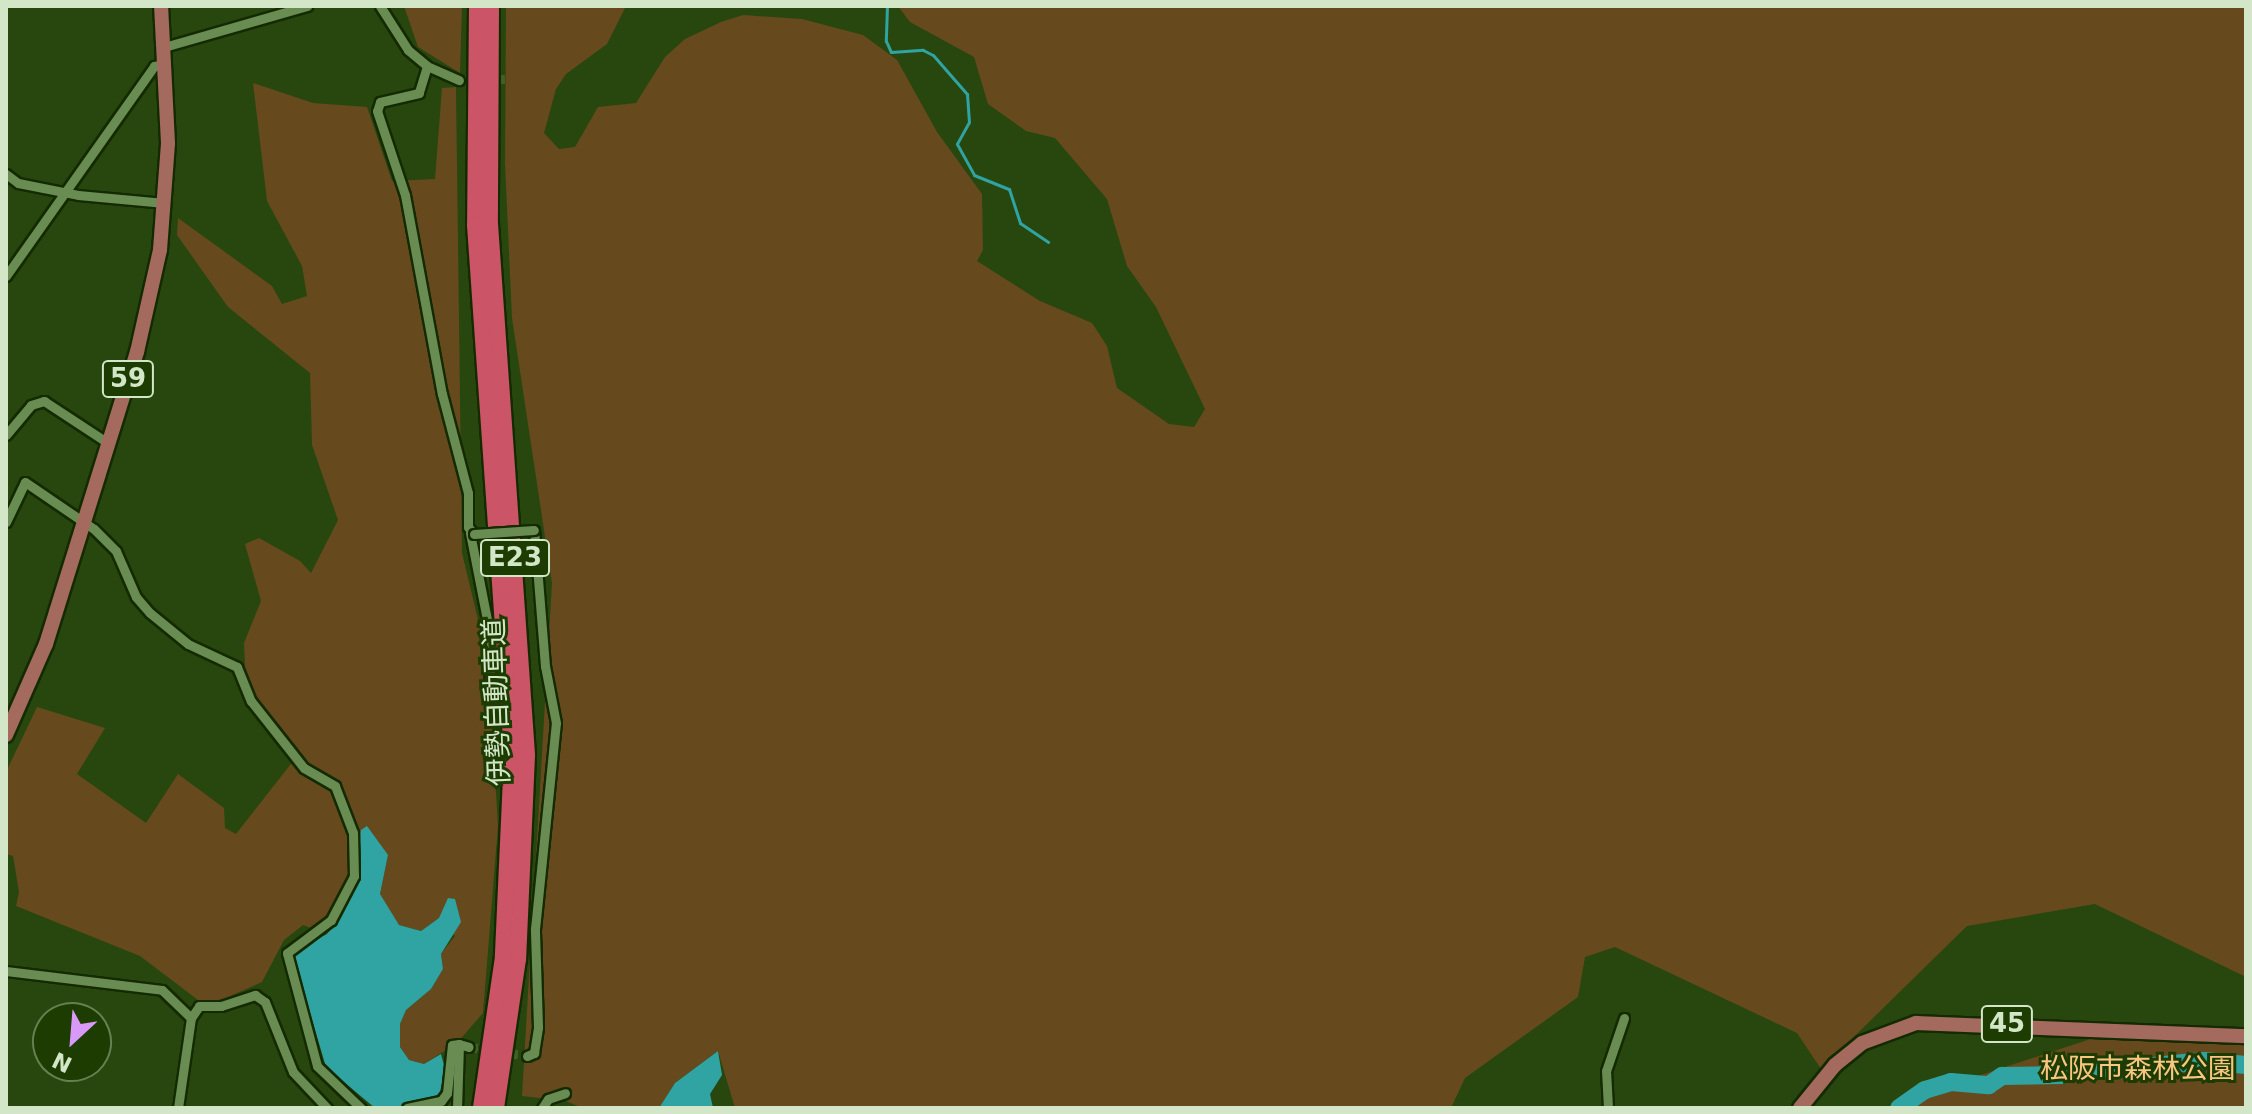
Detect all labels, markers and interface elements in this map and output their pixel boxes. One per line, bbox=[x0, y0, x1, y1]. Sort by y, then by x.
road number: 59 bbox=[100, 357, 156, 401]
road number: E23 bbox=[479, 536, 551, 580]
street label: 伊勢自動車道 bbox=[477, 617, 517, 787]
north arrow bbox=[32, 1002, 112, 1082]
road number: 45 bbox=[1979, 1002, 2035, 1046]
text: N bbox=[48, 1047, 76, 1077]
park label: 松阪市森林公園 bbox=[2040, 1052, 2236, 1086]

